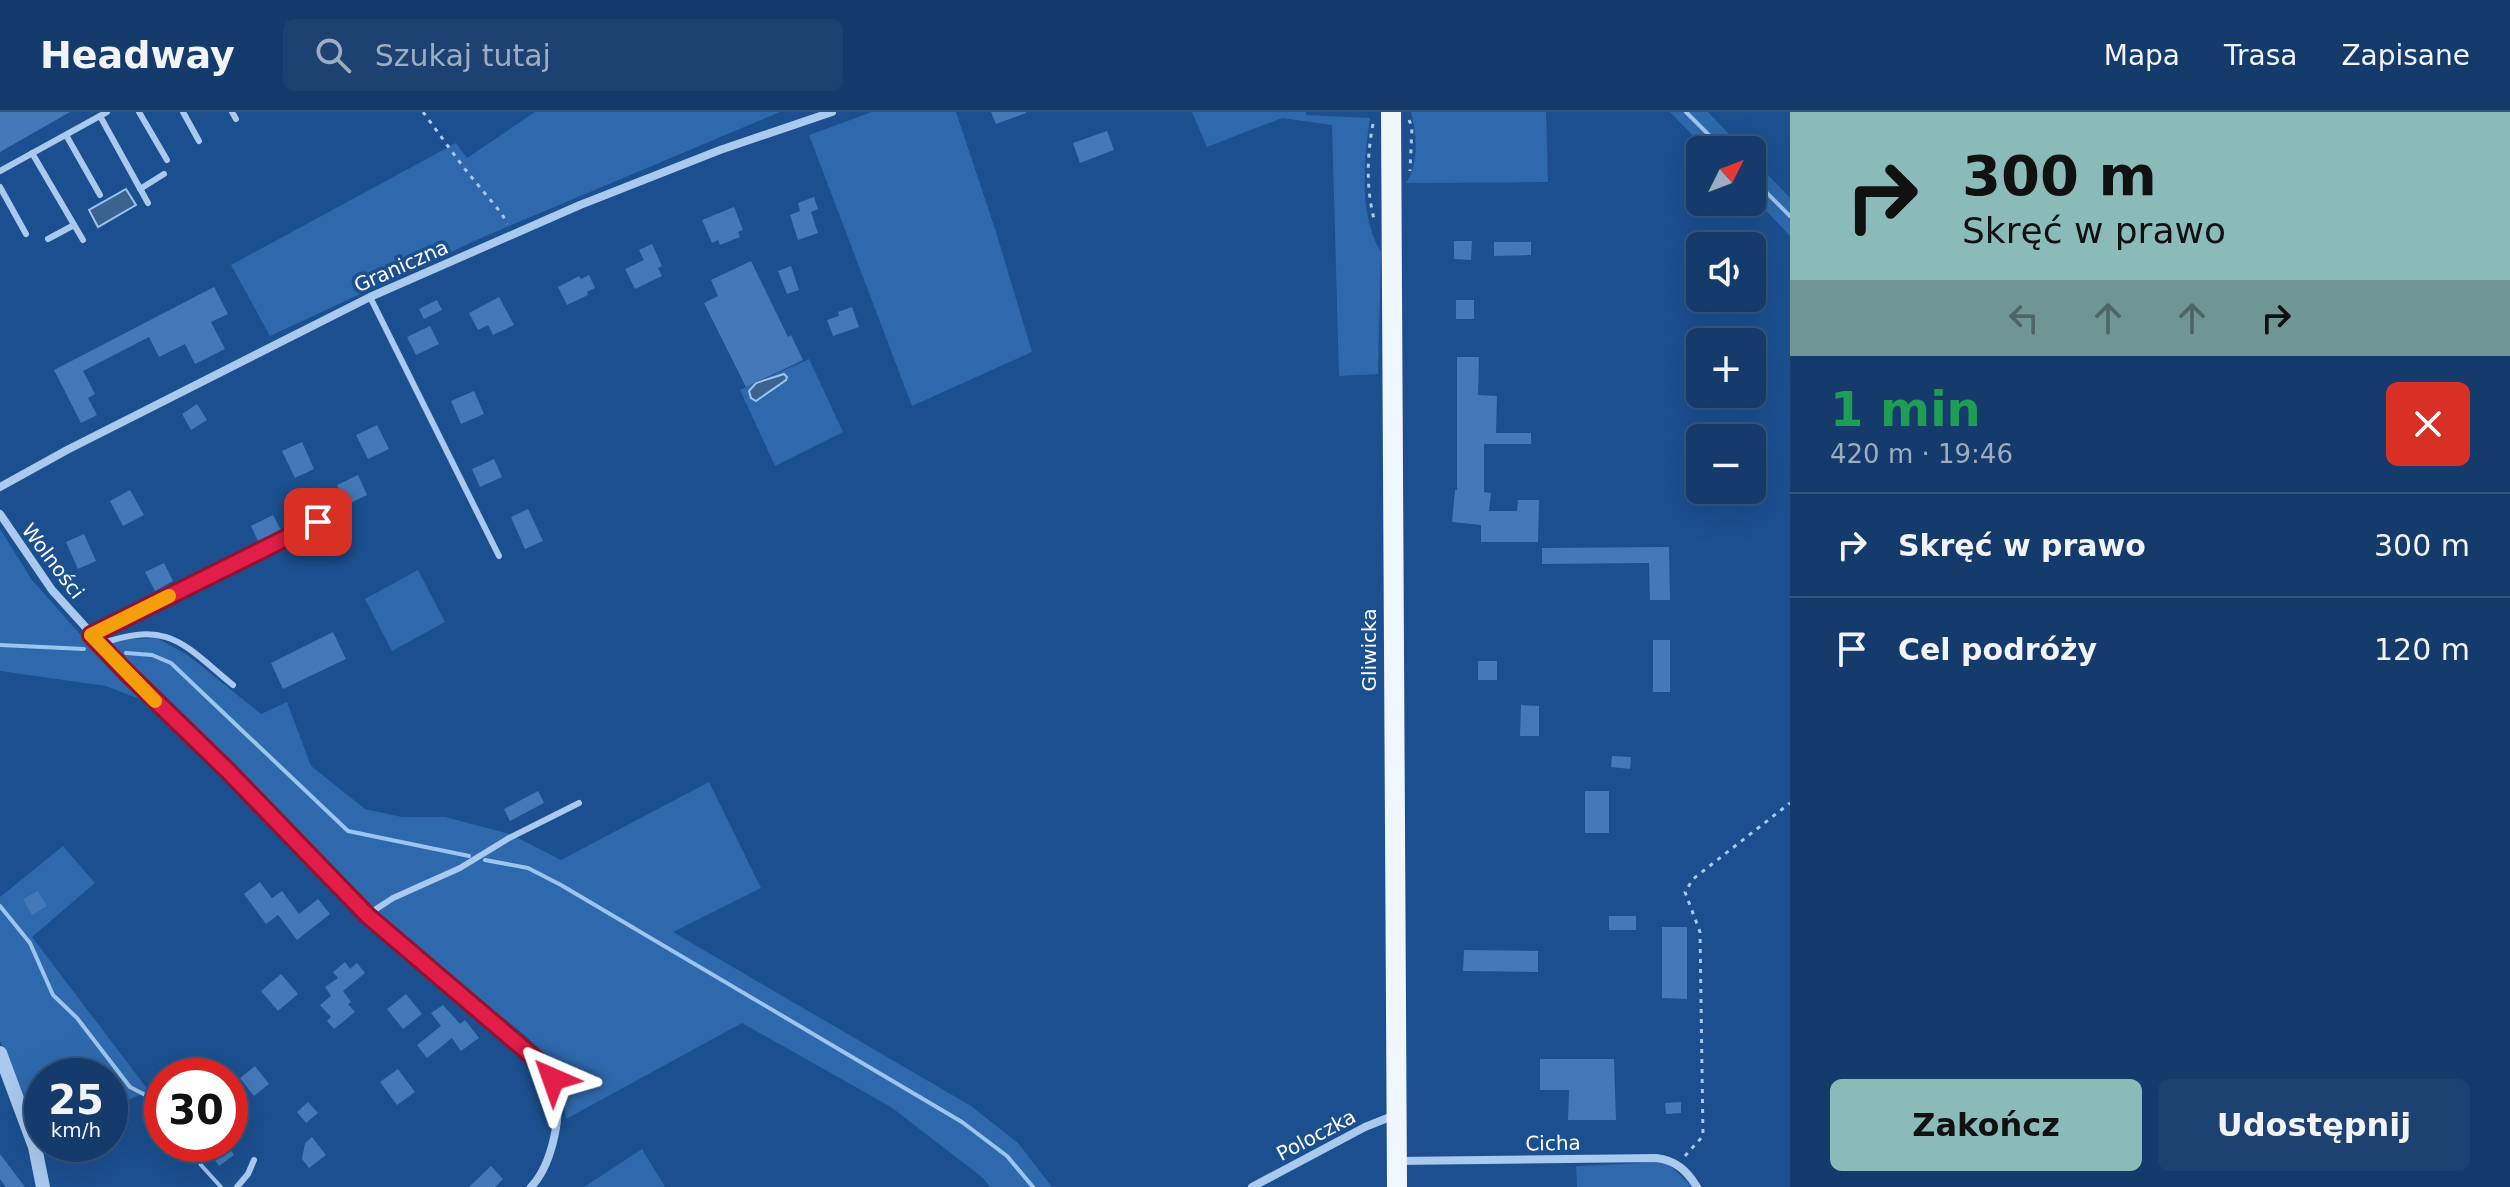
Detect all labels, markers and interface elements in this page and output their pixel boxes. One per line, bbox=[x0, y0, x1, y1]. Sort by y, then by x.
search box bbox=[283, 19, 843, 91]
text: Headway bbox=[40, 33, 235, 77]
icon: search bbox=[311, 33, 355, 77]
text: Szukaj tutaj bbox=[375, 38, 551, 73]
text: Mapa bbox=[2104, 39, 2180, 72]
text: Trasa bbox=[2224, 39, 2297, 72]
text: Zapisane bbox=[2341, 39, 2470, 72]
north arrow bbox=[1686, 136, 1766, 216]
map controls bbox=[1686, 136, 1766, 504]
text: 300 m bbox=[1962, 143, 2157, 208]
icon: right bbox=[1830, 144, 1934, 248]
text: Skręć w prawo bbox=[1962, 210, 2226, 251]
button: sound bbox=[1686, 232, 1766, 312]
street label: Graniczna bbox=[350, 235, 452, 297]
icon: left bbox=[2002, 296, 2046, 340]
icon: ahead bbox=[2086, 296, 2130, 340]
icon: ahead bbox=[2170, 296, 2214, 340]
icon: right bbox=[2254, 296, 2298, 340]
button: + bbox=[1686, 328, 1766, 408]
text: 1 min bbox=[1830, 381, 1981, 437]
button: close bbox=[2386, 382, 2470, 466]
button: − bbox=[1686, 424, 1766, 504]
text: 420 m · 19:46 bbox=[1830, 439, 2013, 469]
pin bbox=[284, 488, 352, 556]
icon: arrive bbox=[296, 500, 340, 544]
street label: Wolności bbox=[17, 519, 89, 603]
icon: right bbox=[1830, 523, 1874, 567]
text: Skręć w prawo bbox=[1898, 528, 2146, 563]
text: 300 m bbox=[2374, 528, 2470, 563]
street label: Gliwicka bbox=[1357, 608, 1381, 692]
icon: arrive bbox=[1830, 627, 1874, 671]
text: Cel podróży bbox=[1898, 632, 2097, 667]
text: 120 m bbox=[2374, 632, 2470, 667]
position arrow bbox=[511, 1037, 595, 1121]
speed limit sign: 30 bbox=[144, 1058, 248, 1162]
text: 25 bbox=[48, 1077, 104, 1123]
button: Zakończ bbox=[1830, 1079, 2142, 1171]
button: Udostępnij bbox=[2158, 1079, 2470, 1171]
street label: Poloczka bbox=[1272, 1104, 1360, 1166]
text: km/h bbox=[51, 1118, 101, 1142]
street label: Cicha bbox=[1525, 1131, 1581, 1155]

